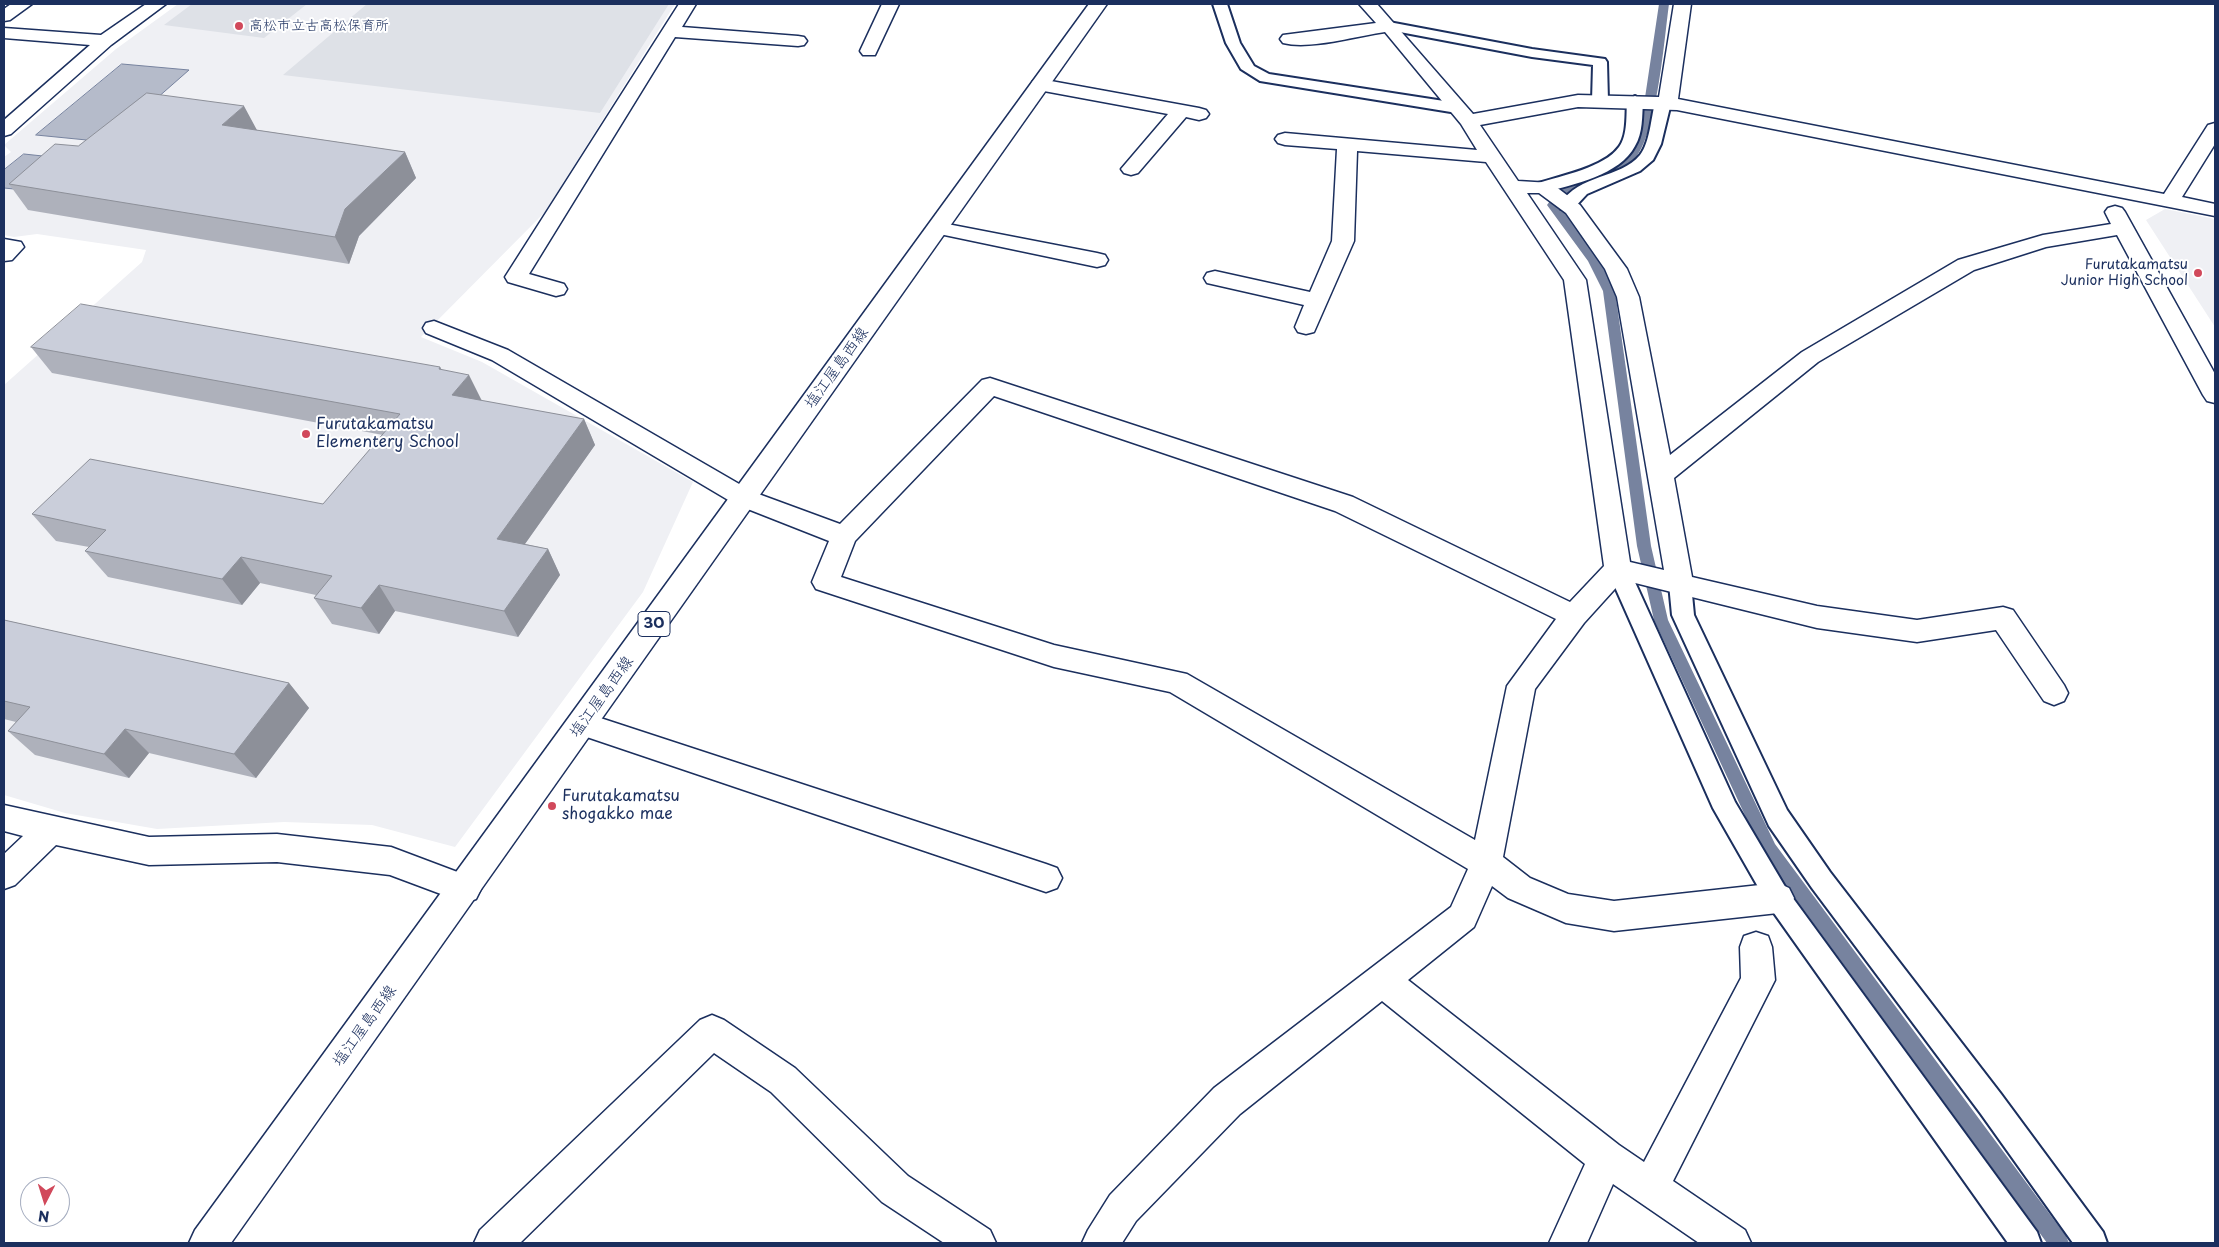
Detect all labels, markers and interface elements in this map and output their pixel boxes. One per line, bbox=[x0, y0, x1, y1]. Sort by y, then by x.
place label: 高松市立古高松保育所 bbox=[249, 18, 389, 34]
marker: 高松市立古高松保育所 bbox=[233, 20, 245, 32]
place label: Furutakamatsu Junior High School bbox=[2061, 257, 2188, 290]
marker: Furutakamatsu Junior High School bbox=[2192, 267, 2204, 279]
street label: 塩江屋島西線 bbox=[801, 324, 873, 412]
place label: Furutakamatsu Elementery School bbox=[316, 415, 459, 453]
marker: Furutakamatsu Elementery School bbox=[300, 428, 312, 440]
road number: 30 bbox=[638, 612, 670, 636]
street label: 塩江屋島西線 bbox=[566, 653, 638, 741]
place label: Furutakamatsu shogakko mae bbox=[562, 787, 680, 825]
marker: Furutakamatsu shogakko mae bbox=[546, 800, 558, 812]
street label: 塩江屋島西線 bbox=[329, 982, 401, 1070]
north arrow bbox=[20, 1177, 70, 1227]
text: N bbox=[37, 1206, 50, 1227]

